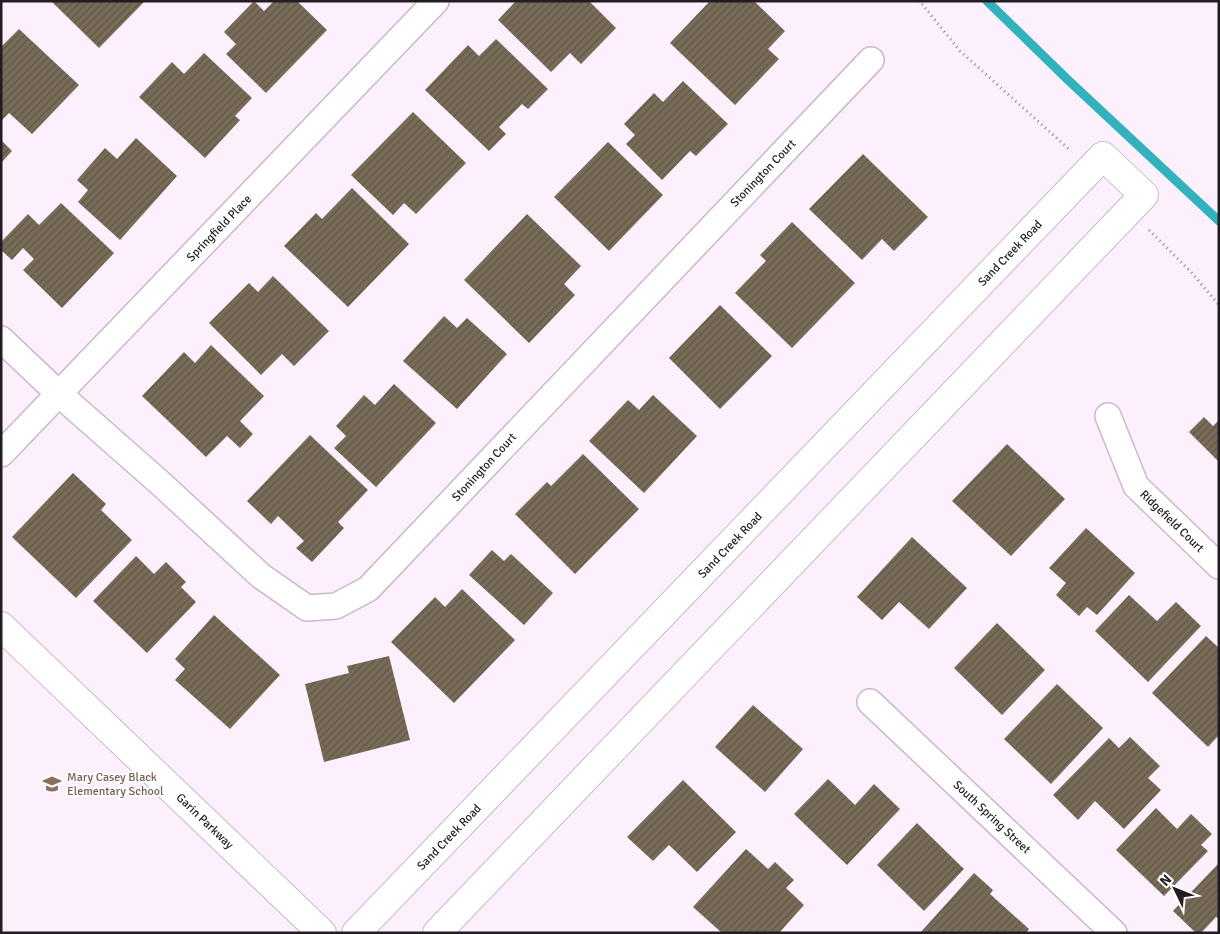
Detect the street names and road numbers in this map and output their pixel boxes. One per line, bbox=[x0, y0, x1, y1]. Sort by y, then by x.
street label: Stonington Court bbox=[727, 136, 799, 210]
street label: Springfield Place bbox=[184, 192, 255, 265]
street label: Sand Creek Road bbox=[975, 217, 1046, 290]
street label: Stonington Court bbox=[449, 430, 520, 505]
street label: Ridgefield Court bbox=[1136, 487, 1207, 556]
street label: Sand Creek Road bbox=[695, 509, 766, 582]
street label: South Spring Street bbox=[950, 778, 1034, 857]
street label: Garin Parkway bbox=[173, 790, 237, 853]
street label: Sand Creek Road bbox=[414, 801, 485, 874]

